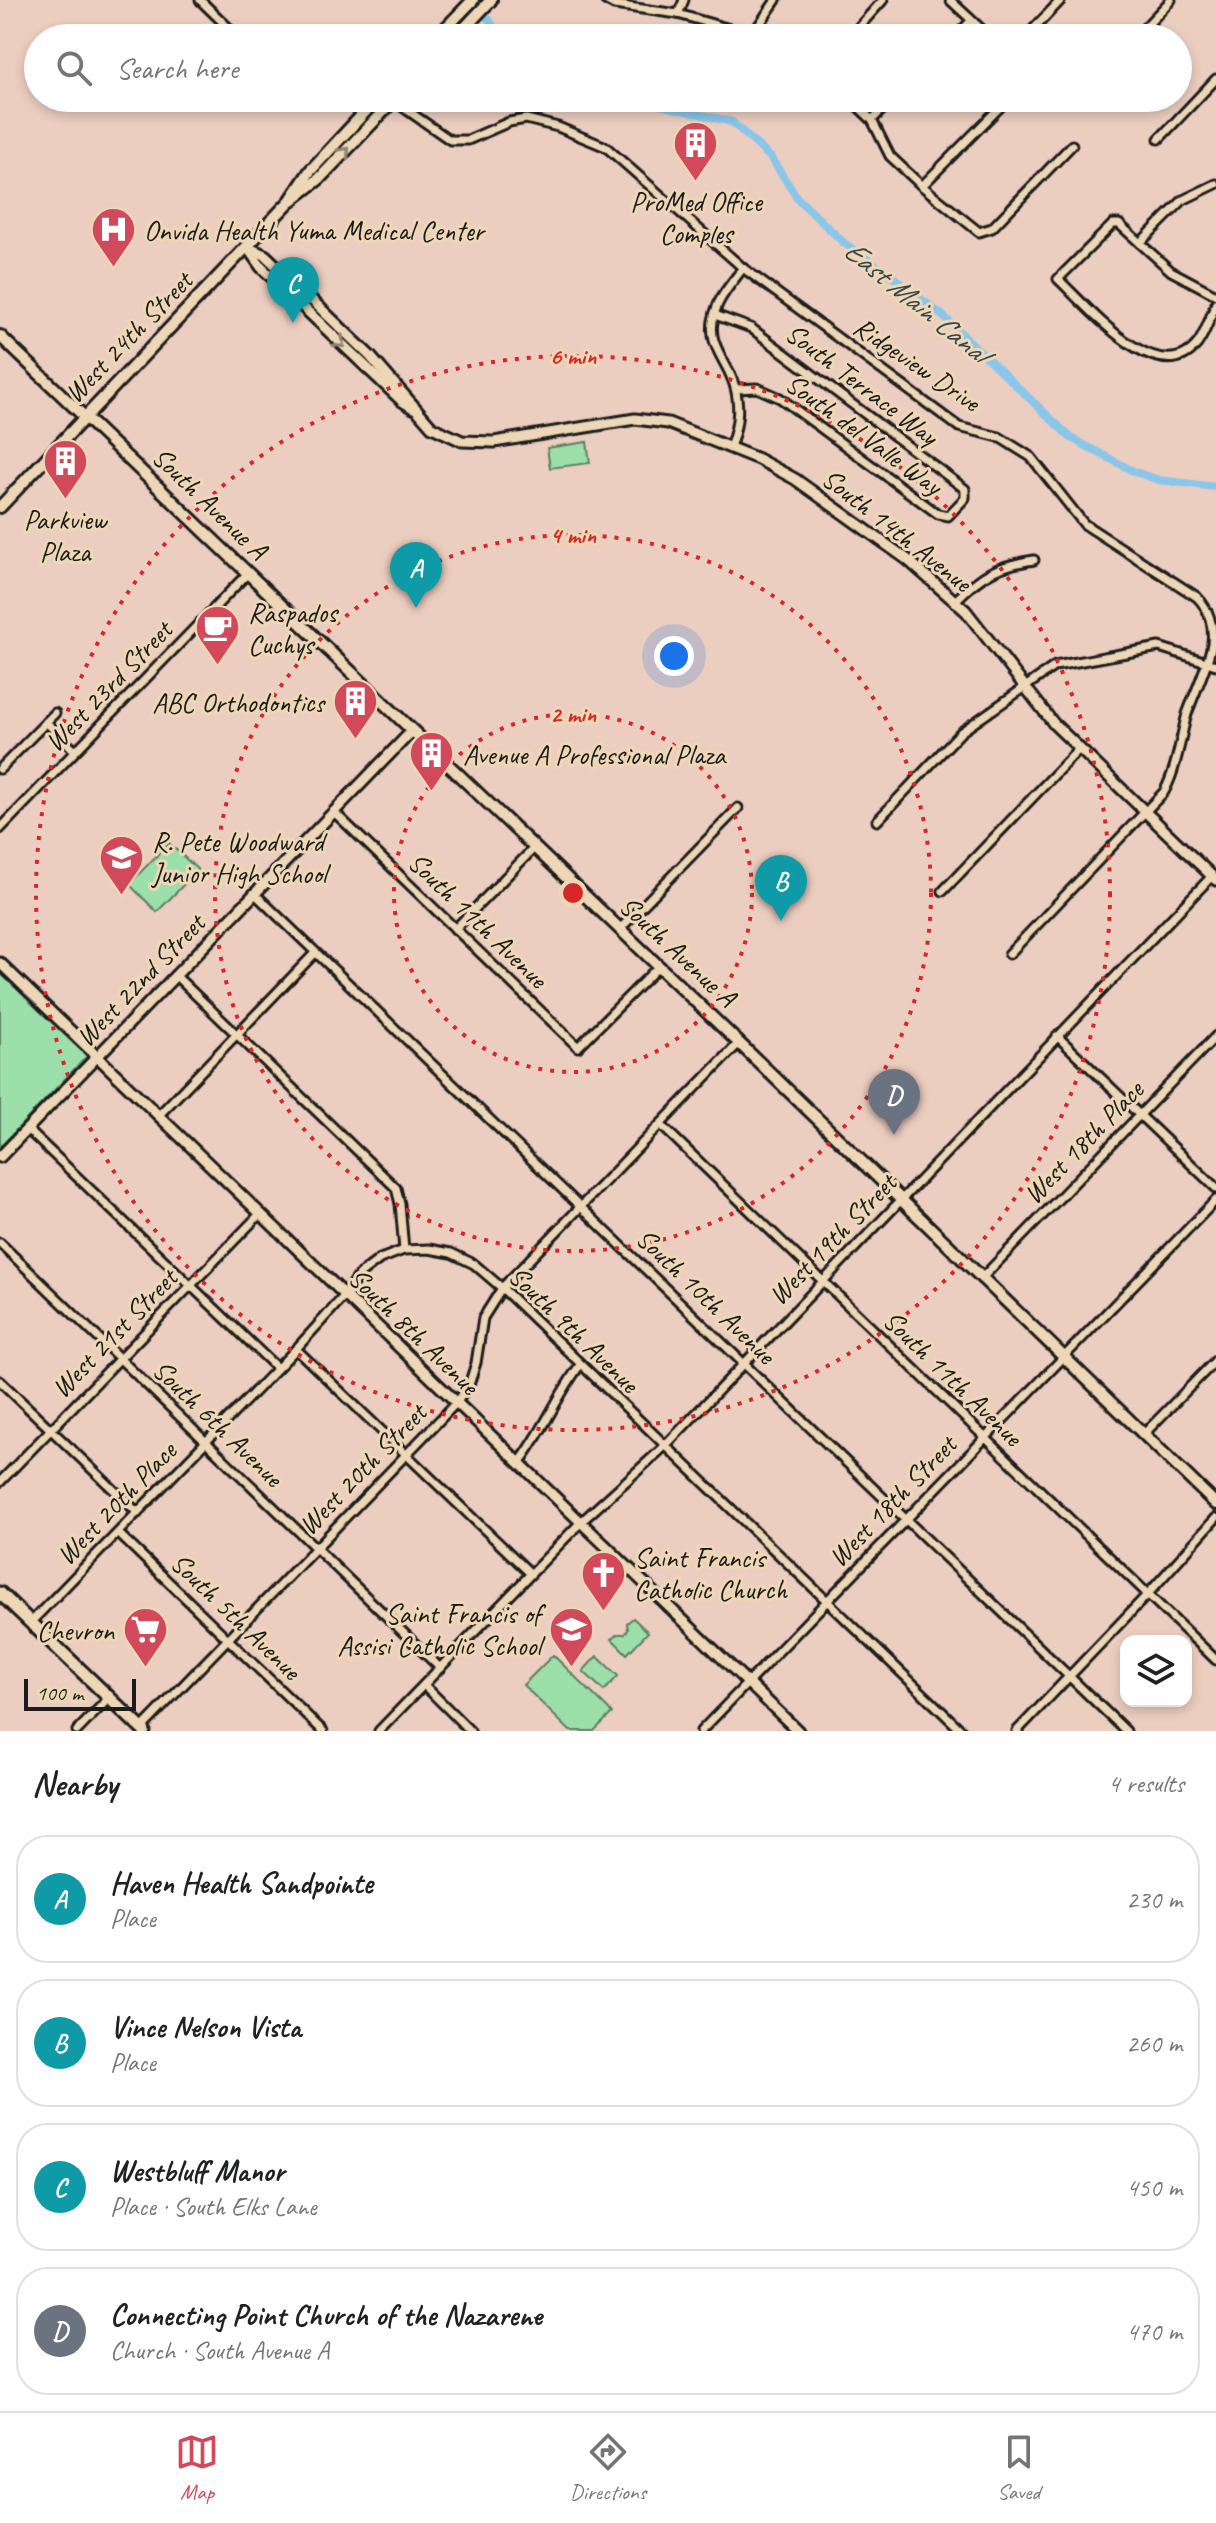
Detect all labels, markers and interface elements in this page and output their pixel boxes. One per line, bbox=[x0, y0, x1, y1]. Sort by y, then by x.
search box bbox=[24, 24, 1192, 112]
icon: search bbox=[52, 46, 96, 90]
text: Search here bbox=[116, 49, 238, 87]
building icon: ProMed Office Comples bbox=[672, 120, 720, 183]
one-way arrow bbox=[336, 147, 351, 161]
place label: ProMed Office Comples bbox=[630, 184, 764, 251]
hospital icon: Onvida Health Yuma Medical Center bbox=[89, 206, 137, 269]
place label: Onvida Health Yuma Medical Center bbox=[144, 213, 487, 248]
water label: East Main Canal bbox=[836, 231, 1004, 377]
pin: C bbox=[267, 257, 319, 323]
street label: West 24th Street bbox=[57, 262, 201, 410]
street label: Ridgeview Drive bbox=[847, 309, 988, 420]
street label: South Terrace Way bbox=[779, 315, 947, 454]
one-way arrow bbox=[331, 334, 345, 348]
text: 6 min bbox=[550, 341, 597, 371]
street label: South del Valle Way bbox=[779, 365, 951, 504]
building icon: Parkview Plaza bbox=[41, 438, 89, 501]
street label: South Avenue A bbox=[145, 439, 277, 568]
street label: South 14th Avenue bbox=[815, 461, 980, 601]
place label: Parkview Plaza bbox=[24, 502, 109, 569]
text: 4 min bbox=[550, 520, 597, 550]
pin: A bbox=[390, 542, 442, 608]
place label: Raspados Cuchys bbox=[248, 595, 339, 662]
cafe icon: Raspados Cuchys bbox=[193, 604, 241, 667]
street label: West 23rd Street bbox=[37, 611, 181, 759]
your location bbox=[654, 636, 694, 676]
building icon: ABC Orthodontics bbox=[331, 678, 379, 741]
place label: ABC Orthodontics bbox=[152, 685, 326, 720]
text: 2 min bbox=[550, 699, 597, 729]
building icon: Avenue A Professional Plaza bbox=[408, 730, 456, 793]
place label: Avenue A Professional Plaza bbox=[463, 737, 727, 772]
place label: R. Pete Woodward Junior High School bbox=[150, 824, 332, 891]
school or university icon: R. Pete Woodward Junior High School bbox=[97, 833, 145, 896]
street label: South 11th Avenue bbox=[401, 845, 557, 997]
pin: B bbox=[755, 855, 807, 921]
centre of rings bbox=[559, 879, 587, 907]
street label: South Avenue A bbox=[612, 888, 745, 1015]
street label: West 22nd Street bbox=[68, 904, 214, 1054]
pin: D bbox=[868, 1069, 920, 1135]
street label: West 18th Place bbox=[1016, 1072, 1152, 1211]
street label: West 19th Street bbox=[761, 1164, 905, 1312]
street label: South 10th Avenue bbox=[629, 1221, 785, 1373]
street label: South 9th Avenue bbox=[501, 1258, 648, 1401]
street label: West 21st Street bbox=[44, 1259, 186, 1405]
street label: South 8th Avenue bbox=[341, 1260, 488, 1403]
street label: South 11th Avenue bbox=[876, 1303, 1032, 1455]
street label: South 6th Avenue bbox=[145, 1352, 292, 1495]
street label: West 20th Street bbox=[291, 1394, 435, 1542]
street label: West 18th Street bbox=[821, 1426, 965, 1574]
street label: West 20th Place bbox=[49, 1433, 185, 1572]
place label: Saint Francis Catholic Church bbox=[634, 1540, 788, 1607]
street label: South 5th Avenue bbox=[163, 1545, 310, 1688]
church icon: Saint Francis Catholic Church bbox=[579, 1549, 627, 1612]
place label: Saint Francis of Assisi Catholic School bbox=[337, 1596, 547, 1663]
school or university icon: Saint Francis of Assisi Catholic School bbox=[548, 1605, 596, 1668]
supermarket icon: Chevron bbox=[121, 1606, 169, 1669]
place label: Chevron bbox=[37, 1613, 115, 1648]
map controls bbox=[1120, 1635, 1192, 1707]
button: layers bbox=[1120, 1635, 1192, 1707]
scale bar bbox=[24, 1675, 136, 1711]
text: 100 m bbox=[36, 1679, 83, 1707]
text: Nearby bbox=[32, 1762, 118, 1805]
text: 4 results bbox=[1108, 1767, 1184, 1800]
text: Haven Health Sandpointe bbox=[110, 1864, 373, 1902]
text: A bbox=[53, 1883, 67, 1916]
text: 230 m bbox=[1126, 1883, 1182, 1916]
text: Place bbox=[110, 1902, 156, 1935]
text: Vince Nelson Vista bbox=[110, 2008, 301, 2046]
text: B bbox=[53, 2027, 67, 2060]
text: 260 m bbox=[1126, 2027, 1182, 2060]
text: Place bbox=[110, 2046, 156, 2079]
text: Westbluff Manor bbox=[110, 2152, 284, 2190]
text: C bbox=[54, 2171, 66, 2204]
text: 450 m bbox=[1126, 2171, 1182, 2204]
text: Place · South Elks Lane bbox=[110, 2190, 316, 2223]
text: Connecting Point Church of the Nazarene bbox=[110, 2296, 542, 2334]
text: D bbox=[52, 2315, 68, 2348]
text: 470 m bbox=[1126, 2315, 1182, 2348]
text: Church · South Avenue A bbox=[110, 2334, 329, 2367]
tab: Map bbox=[175, 2430, 219, 2506]
tab: Directions bbox=[570, 2430, 646, 2506]
tab: Saved bbox=[997, 2430, 1041, 2506]

